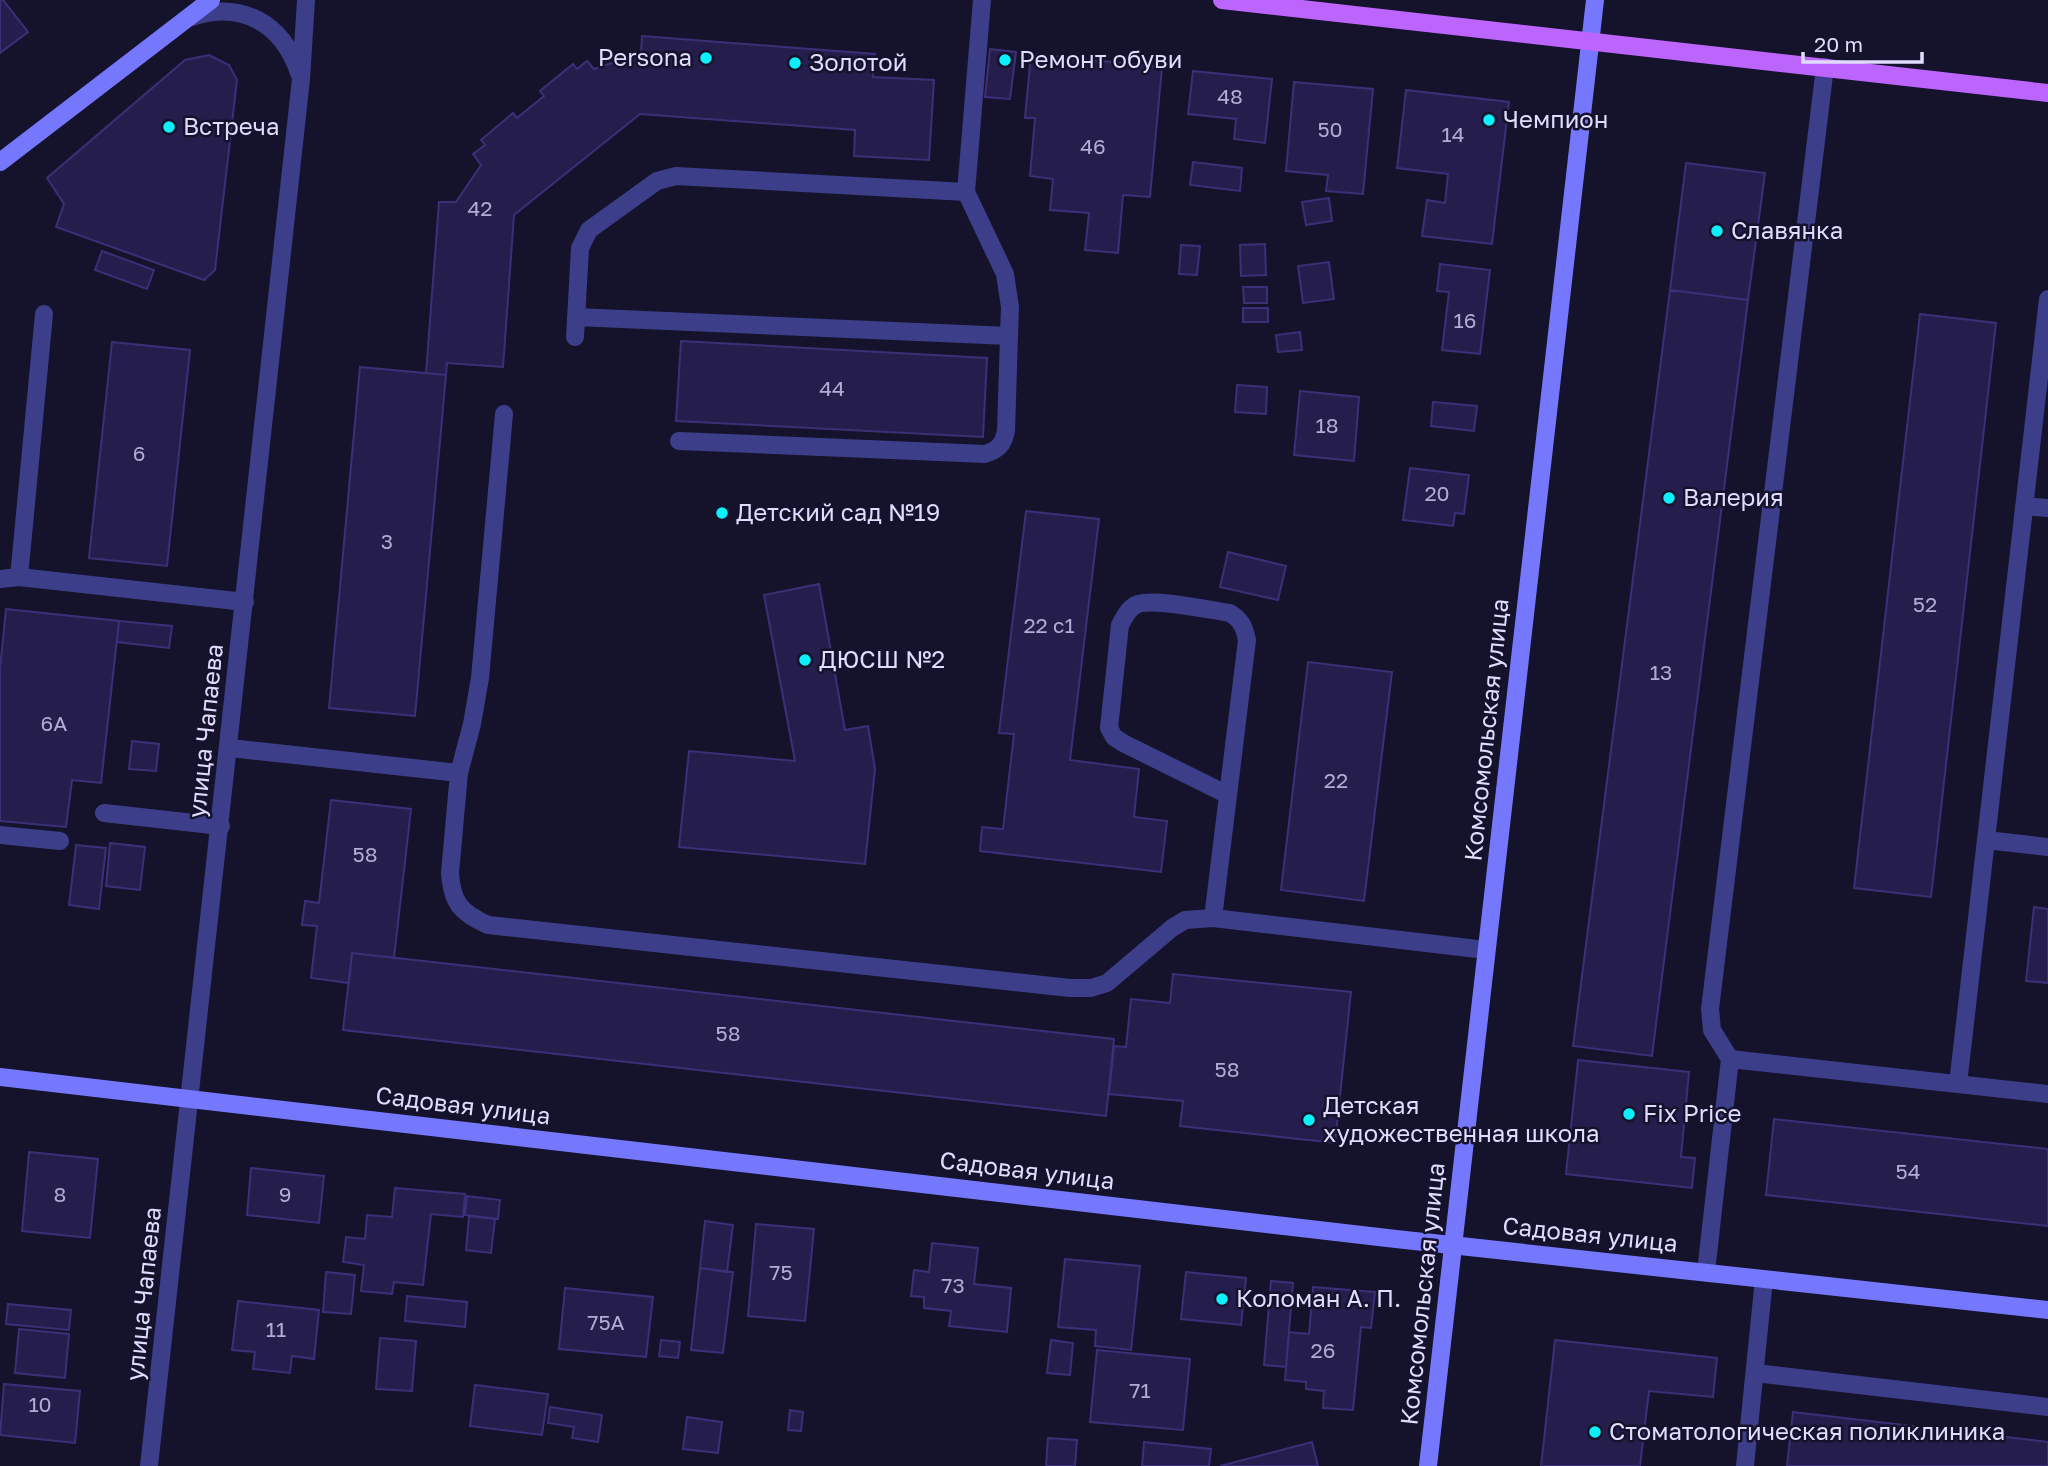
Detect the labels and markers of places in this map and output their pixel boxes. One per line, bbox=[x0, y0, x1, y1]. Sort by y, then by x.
place label: Persona bbox=[598, 42, 692, 71]
place label: Ремонт обуви bbox=[1019, 44, 1182, 73]
place label: Золотой bbox=[809, 47, 907, 76]
marker: Persona bbox=[698, 50, 714, 66]
marker: Ремонт обуви bbox=[997, 52, 1013, 68]
marker: Золотой bbox=[787, 55, 803, 71]
place label: Чемпион bbox=[1503, 104, 1608, 133]
place label: Встреча bbox=[183, 111, 279, 140]
marker: Чемпион bbox=[1481, 112, 1497, 128]
marker: Встреча bbox=[161, 119, 177, 135]
place label: Славянка bbox=[1731, 215, 1843, 244]
marker: Славянка bbox=[1709, 223, 1725, 239]
place label: Валерия bbox=[1683, 482, 1784, 511]
marker: Валерия bbox=[1661, 490, 1677, 506]
place label: Детский сад №19 bbox=[736, 497, 940, 526]
marker: Детский сад №19 bbox=[714, 505, 730, 521]
place label: ДЮСШ №2 bbox=[819, 644, 945, 673]
marker: ДЮСШ №2 bbox=[797, 652, 813, 668]
place label: Детская художественная школа bbox=[1323, 1090, 1600, 1147]
place label: Fix Price bbox=[1643, 1098, 1741, 1127]
marker: Fix Price bbox=[1621, 1106, 1637, 1122]
marker: Детская художественная школа bbox=[1301, 1112, 1317, 1128]
place label: Коломан А. П. bbox=[1236, 1283, 1401, 1312]
marker: Коломан А. П. bbox=[1214, 1291, 1230, 1307]
place label: Стоматологическая поликлиника bbox=[1609, 1416, 2005, 1445]
marker: Стоматологическая поликлиника bbox=[1587, 1424, 1603, 1440]

